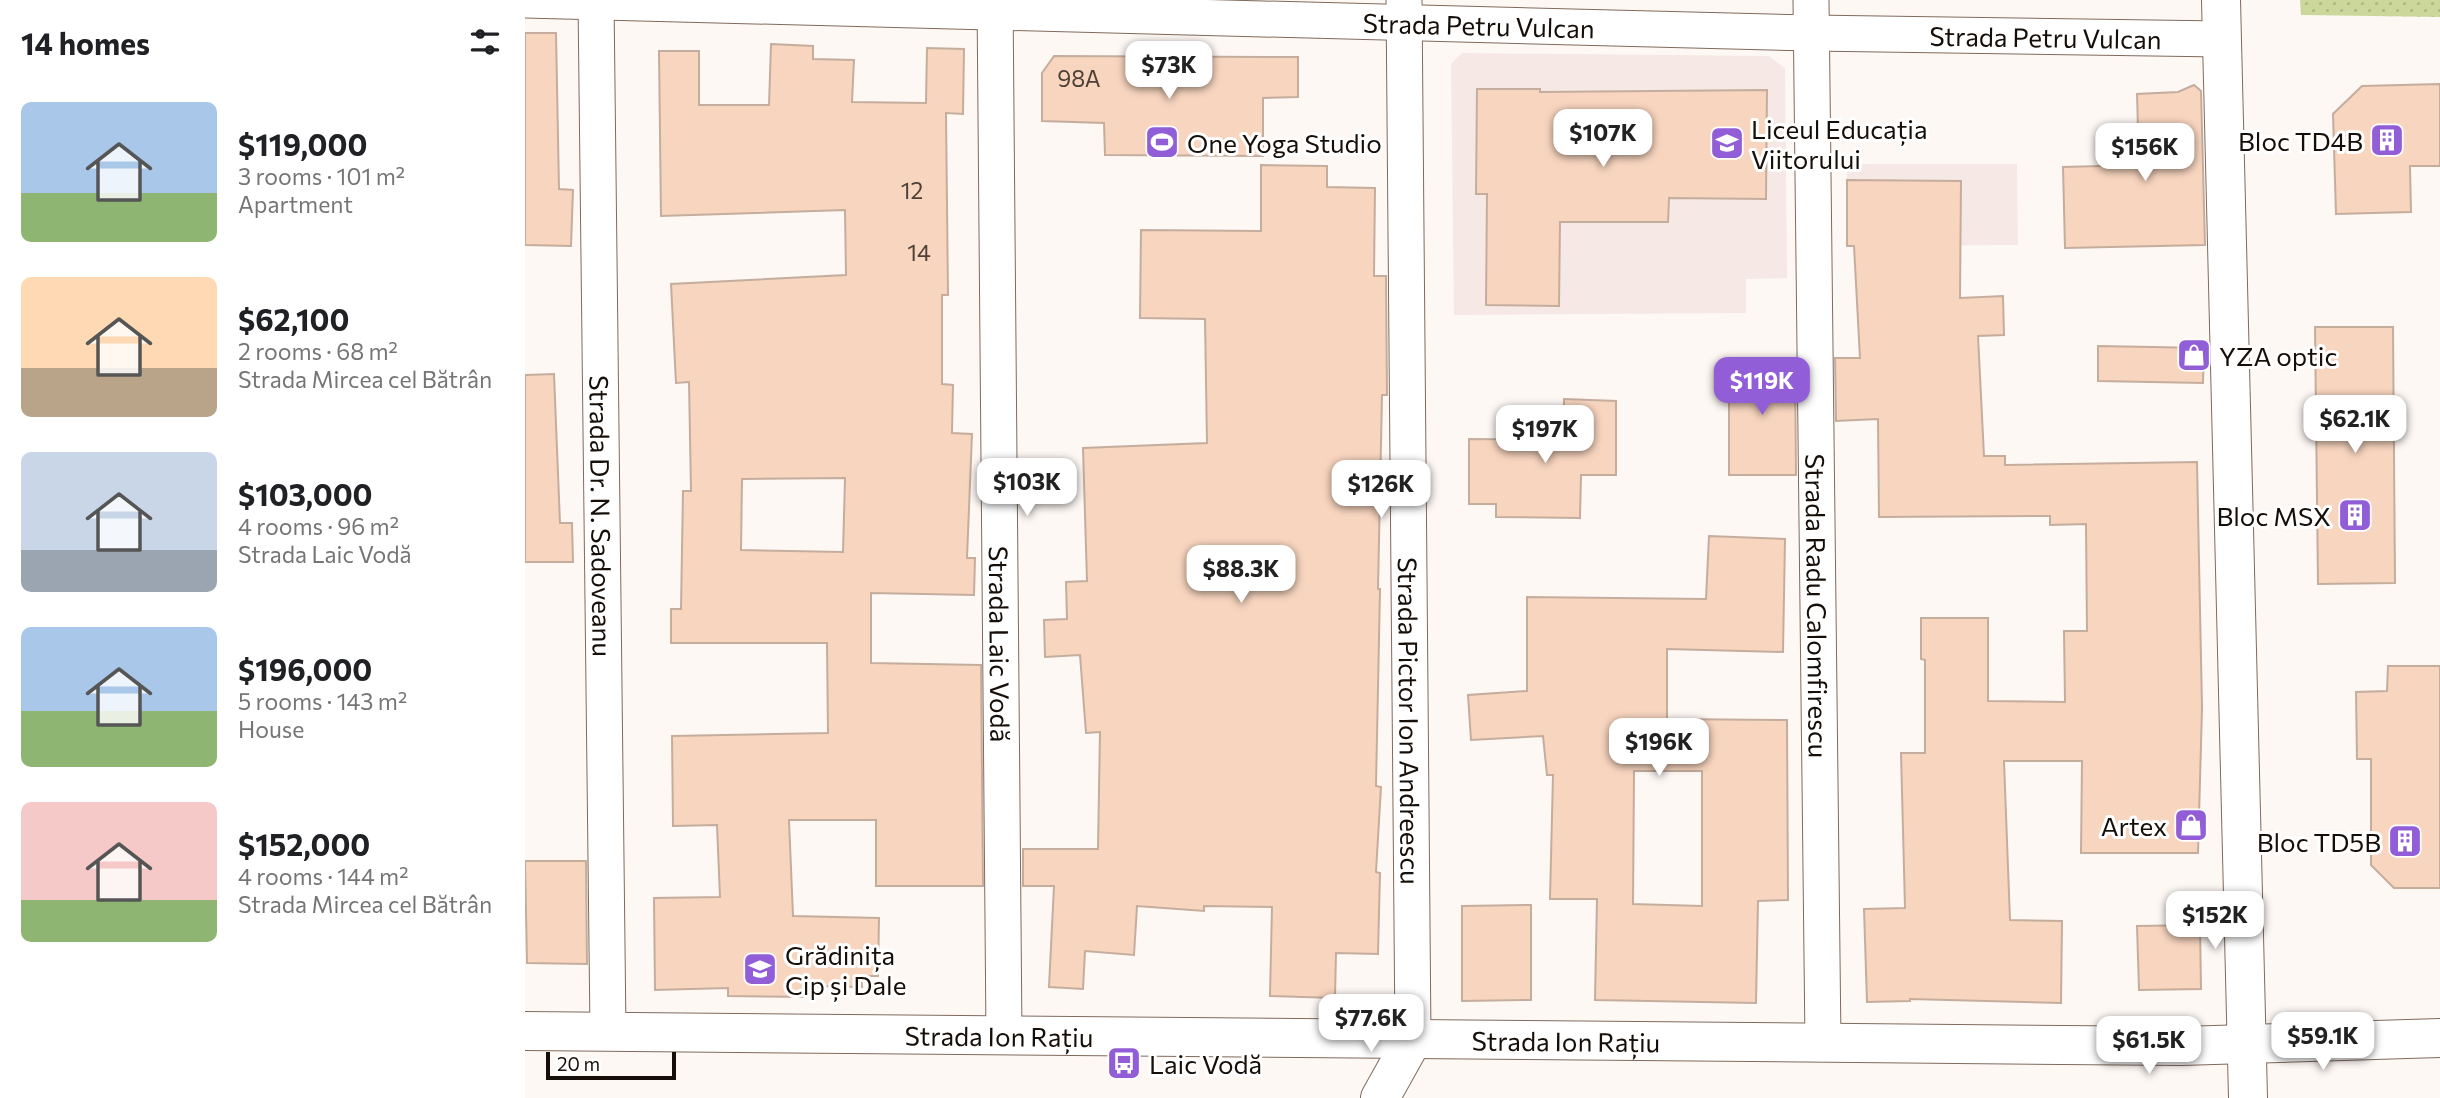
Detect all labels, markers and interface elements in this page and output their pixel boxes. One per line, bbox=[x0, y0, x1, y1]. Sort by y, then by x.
street label: Strada Petru Vulcan bbox=[1362, 6, 1595, 43]
street label: Strada Petru Vulcan bbox=[1929, 19, 2162, 54]
icon: filters bbox=[466, 23, 504, 61]
text: 14 homes bbox=[21, 24, 150, 61]
pin: $73K bbox=[1128, 42, 1210, 101]
text: $73K bbox=[1141, 50, 1197, 78]
house number: 98A bbox=[1057, 64, 1101, 92]
pin: $107K bbox=[1554, 110, 1652, 169]
place label: Liceul Educația Viitorului bbox=[1751, 113, 1928, 174]
text: $107K bbox=[1569, 118, 1637, 146]
building icon: Bloc TD4B bbox=[2368, 121, 2406, 159]
sports icon: One Yoga Studio bbox=[1143, 123, 1181, 161]
school or university icon: Liceul Educația Viitorului bbox=[1708, 124, 1746, 162]
pin: $156K bbox=[2096, 124, 2194, 183]
text: $119,000 bbox=[238, 125, 367, 162]
place label: Bloc TD4B bbox=[2238, 125, 2363, 156]
place label: One Yoga Studio bbox=[1187, 127, 1382, 158]
icon: home bbox=[77, 130, 161, 214]
text: $156K bbox=[2111, 132, 2179, 160]
text: 3 rooms · 101 m² bbox=[238, 162, 405, 190]
house number: 12 bbox=[901, 176, 923, 204]
text: Apartment bbox=[238, 190, 353, 218]
house number: 14 bbox=[907, 238, 931, 266]
text: $62,100 bbox=[238, 300, 349, 337]
icon: home bbox=[77, 305, 161, 389]
shop icon: YZA optic bbox=[2175, 336, 2213, 374]
text: 2 rooms · 68 m² bbox=[238, 337, 398, 365]
place label: YZA optic bbox=[2219, 340, 2337, 371]
pin: $119K bbox=[1713, 358, 1811, 417]
text: Strada Mircea cel Bătrân bbox=[238, 365, 492, 393]
text: $119K bbox=[1730, 366, 1794, 394]
street label: Strada Dr. N. Sadoveanu bbox=[585, 375, 619, 657]
pin: $62.1K bbox=[2298, 396, 2412, 455]
text: $62.1K bbox=[2319, 404, 2391, 432]
pin: $197K bbox=[1496, 406, 1594, 465]
text: $197K bbox=[1512, 414, 1578, 442]
street label: Strada Radu Calomfirescu bbox=[1801, 453, 1835, 758]
pin: $103K bbox=[978, 458, 1076, 518]
pin: $126K bbox=[1332, 461, 1430, 520]
text: $103K bbox=[993, 467, 1061, 495]
text: $126K bbox=[1348, 469, 1414, 497]
text: $103,000 bbox=[238, 475, 373, 512]
icon: home bbox=[77, 480, 161, 564]
building icon: Bloc MSX bbox=[2336, 496, 2374, 534]
place label: Bloc MSX bbox=[2216, 500, 2331, 531]
text: 4 rooms · 96 m² bbox=[238, 512, 399, 540]
text: Strada Laic Vodă bbox=[238, 540, 411, 568]
street label: Strada Laic Vodă bbox=[984, 546, 1017, 742]
pin: $88.3K bbox=[1184, 546, 1298, 605]
text: $88.3K bbox=[1203, 554, 1279, 582]
street label: Strada Pictor Ion Andreescu bbox=[1393, 557, 1427, 885]
text: $196,000 bbox=[238, 650, 372, 687]
icon: home bbox=[77, 655, 161, 739]
text: 5 rooms · 143 m² bbox=[238, 687, 407, 715]
text: House bbox=[238, 715, 304, 743]
pin: $196K bbox=[1610, 718, 1708, 778]
text: $196K bbox=[1625, 727, 1693, 755]
shop icon: Artex bbox=[2172, 806, 2210, 844]
place label: Artex bbox=[2101, 810, 2167, 841]
building icon: Bloc TD5B bbox=[2386, 822, 2424, 860]
text: $152,000 bbox=[238, 825, 370, 862]
place label: Bloc TD5B bbox=[2257, 826, 2381, 857]
icon: home bbox=[77, 830, 161, 914]
text: 4 rooms · 144 m² bbox=[238, 862, 408, 890]
text: Strada Mircea cel Bătrân bbox=[238, 890, 492, 918]
pin: $152K bbox=[2166, 892, 2264, 951]
text: $152K bbox=[2182, 900, 2248, 928]
place label: Grădinița Cip și Dale bbox=[785, 939, 906, 1002]
school or university icon: Grădinița Cip și Dale bbox=[741, 950, 779, 988]
pin: $77.6K bbox=[1314, 995, 1428, 1054]
text: $77.6K bbox=[1335, 1003, 1407, 1031]
pin: $59.1K bbox=[2266, 1012, 2380, 1072]
pin: $61.5K bbox=[2092, 1016, 2206, 1076]
street label: Strada Ion Rațiu bbox=[905, 1019, 1093, 1053]
text: $59.1K bbox=[2287, 1021, 2359, 1049]
street label: Strada Ion Rațiu bbox=[1472, 1024, 1660, 1059]
text: $61.5K bbox=[2112, 1025, 2186, 1053]
bus stop icon: Laic Vodă bbox=[1105, 1044, 1143, 1082]
place label: Laic Vodă bbox=[1149, 1048, 1262, 1079]
scale bar bbox=[546, 1049, 675, 1081]
text: 20 m bbox=[557, 1052, 600, 1075]

